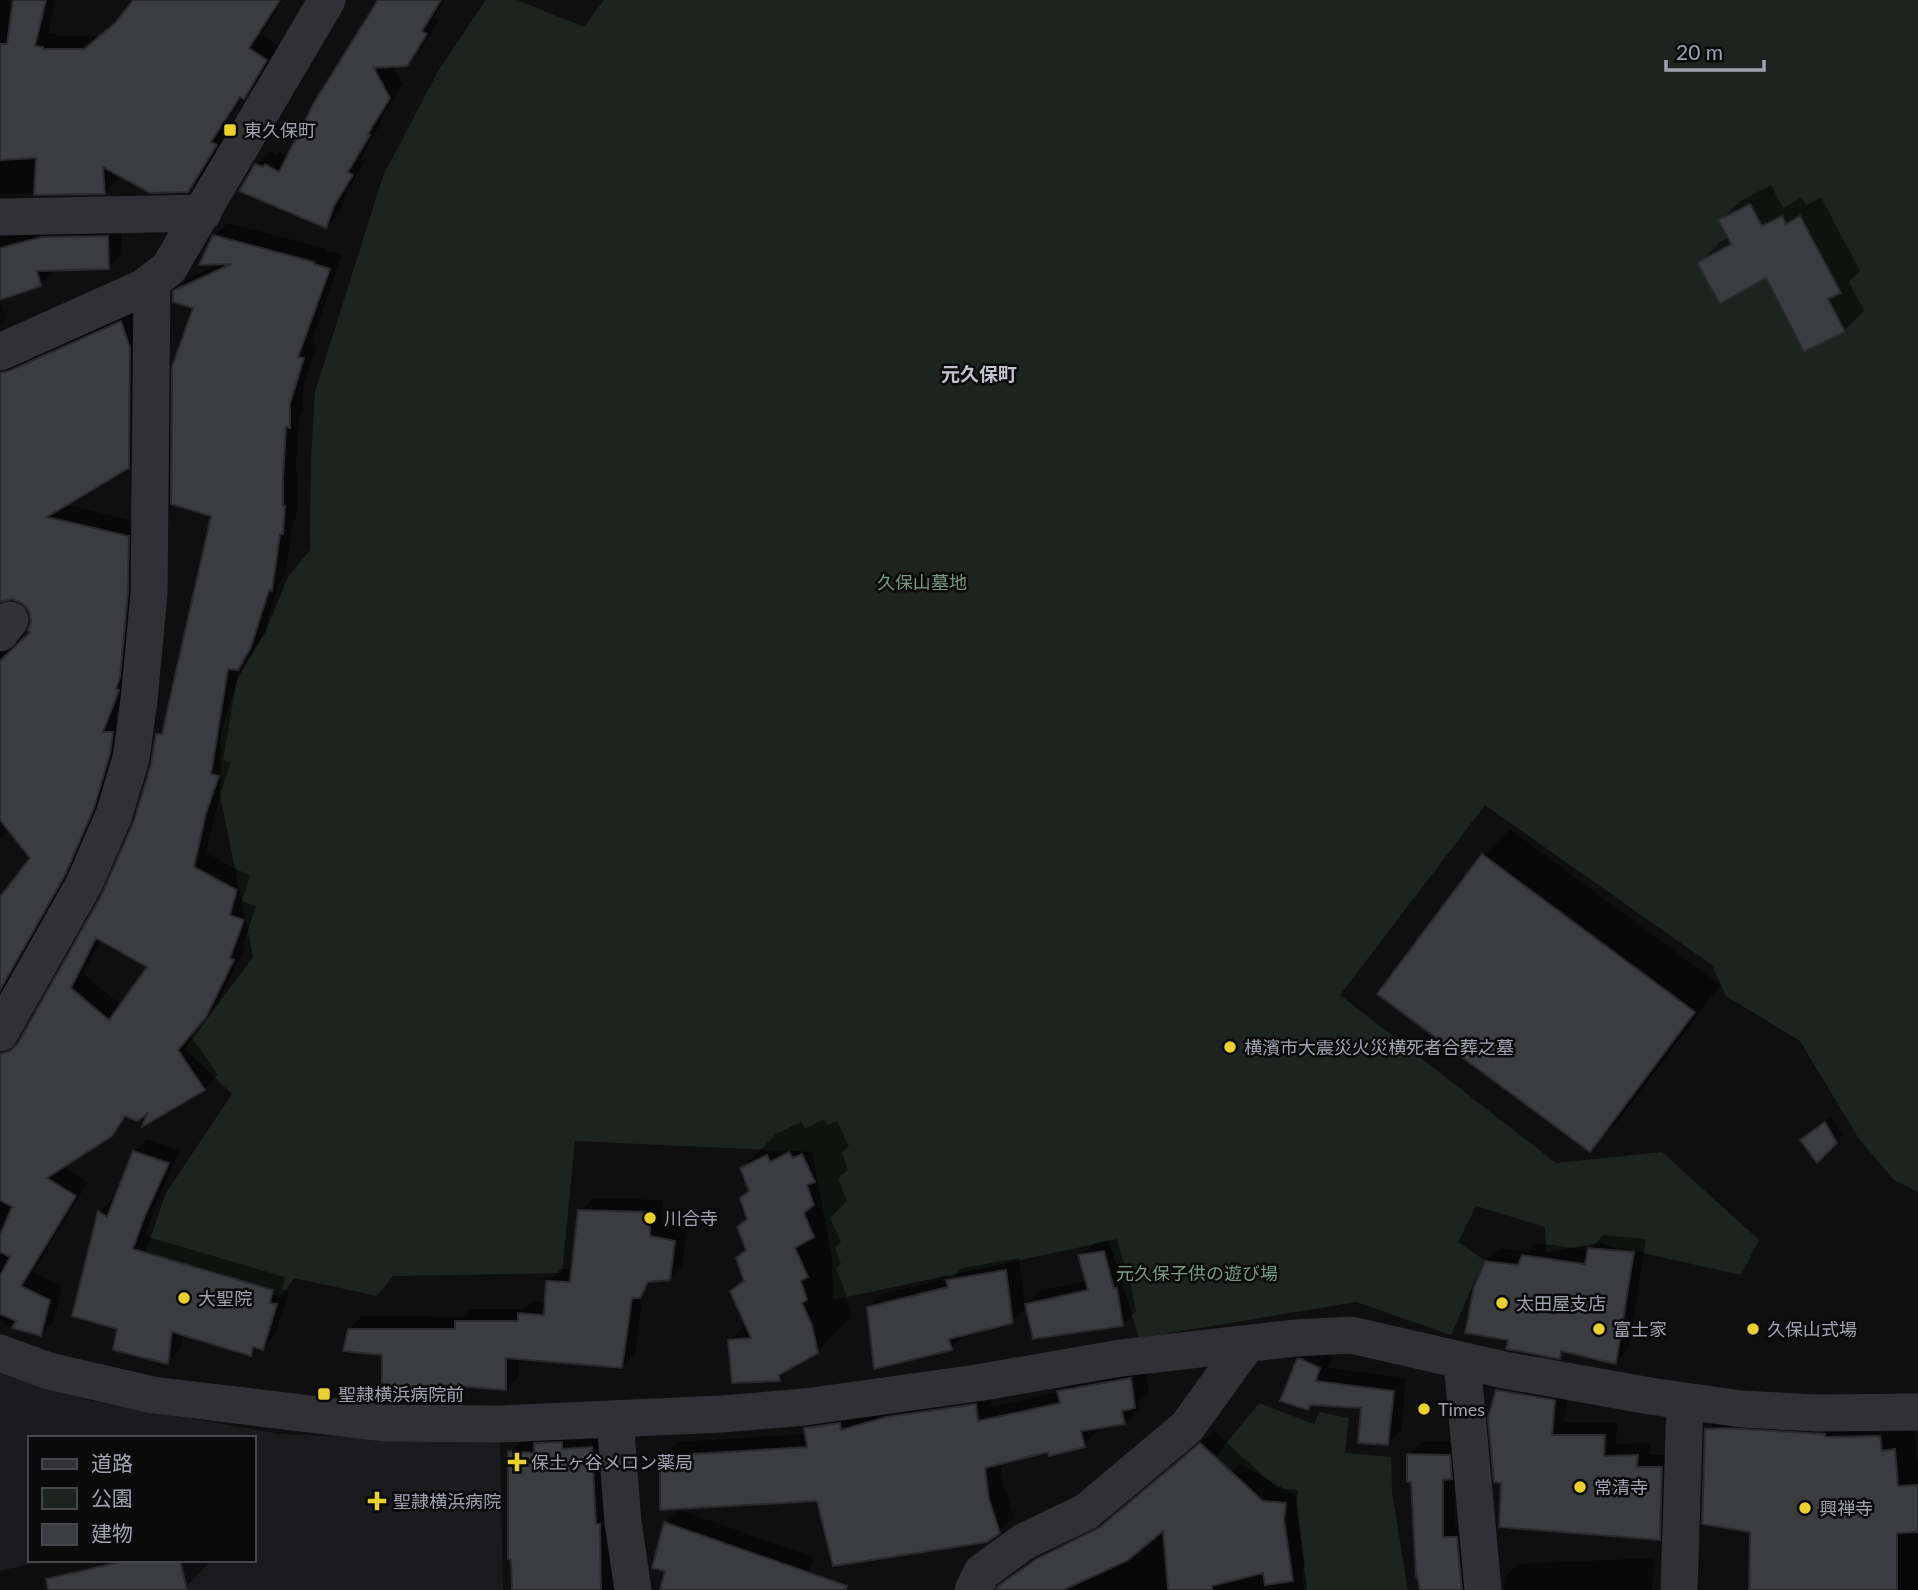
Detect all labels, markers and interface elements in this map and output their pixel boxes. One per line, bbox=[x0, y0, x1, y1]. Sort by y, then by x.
scale bar bbox=[1666, 28, 1764, 72]
text: 20 m bbox=[1676, 39, 1723, 64]
place label: 東久保町 bbox=[244, 119, 316, 141]
marker: 東久保町 bbox=[222, 122, 238, 138]
district label: 元久保町 bbox=[941, 362, 1017, 385]
park label: 久保山墓地 bbox=[877, 571, 967, 593]
place label: 横濱市大震災火災横死者合葬之墓 bbox=[1244, 1036, 1514, 1058]
marker: 横濱市大震災火災横死者合葬之墓 bbox=[1222, 1039, 1238, 1055]
place label: 川合寺 bbox=[664, 1207, 718, 1229]
marker: 川合寺 bbox=[642, 1210, 658, 1226]
park label: 元久保子供の遊び場 bbox=[1116, 1262, 1278, 1284]
place label: 大聖院 bbox=[198, 1287, 252, 1309]
marker: 大聖院 bbox=[176, 1290, 192, 1306]
place label: 太田屋支店 bbox=[1516, 1292, 1606, 1314]
marker: 太田屋支店 bbox=[1494, 1295, 1510, 1311]
place label: 富士家 bbox=[1613, 1318, 1667, 1340]
place label: 久保山式場 bbox=[1767, 1318, 1857, 1340]
marker: 富士家 bbox=[1591, 1321, 1607, 1337]
marker: 久保山式場 bbox=[1745, 1321, 1761, 1337]
place label: 聖隷横浜病院前 bbox=[338, 1383, 464, 1405]
marker: 聖隷横浜病院前 bbox=[316, 1386, 332, 1402]
place label: Times bbox=[1438, 1398, 1485, 1420]
marker: Times bbox=[1416, 1401, 1432, 1417]
legend bbox=[28, 1436, 256, 1562]
text: 道路 bbox=[91, 1450, 133, 1475]
place label: 保土ヶ谷メロン薬局 bbox=[531, 1451, 693, 1473]
marker: 保土ヶ谷メロン薬局 bbox=[509, 1454, 525, 1470]
place label: 常清寺 bbox=[1594, 1476, 1648, 1498]
marker: 常清寺 bbox=[1572, 1479, 1588, 1495]
text: 公園 bbox=[91, 1485, 133, 1510]
place label: 聖隷横浜病院 bbox=[393, 1490, 501, 1512]
marker: 聖隷横浜病院 bbox=[367, 1491, 387, 1511]
place label: 興禅寺 bbox=[1819, 1497, 1873, 1519]
marker: 興禅寺 bbox=[1797, 1500, 1813, 1516]
text: 建物 bbox=[91, 1520, 133, 1545]

